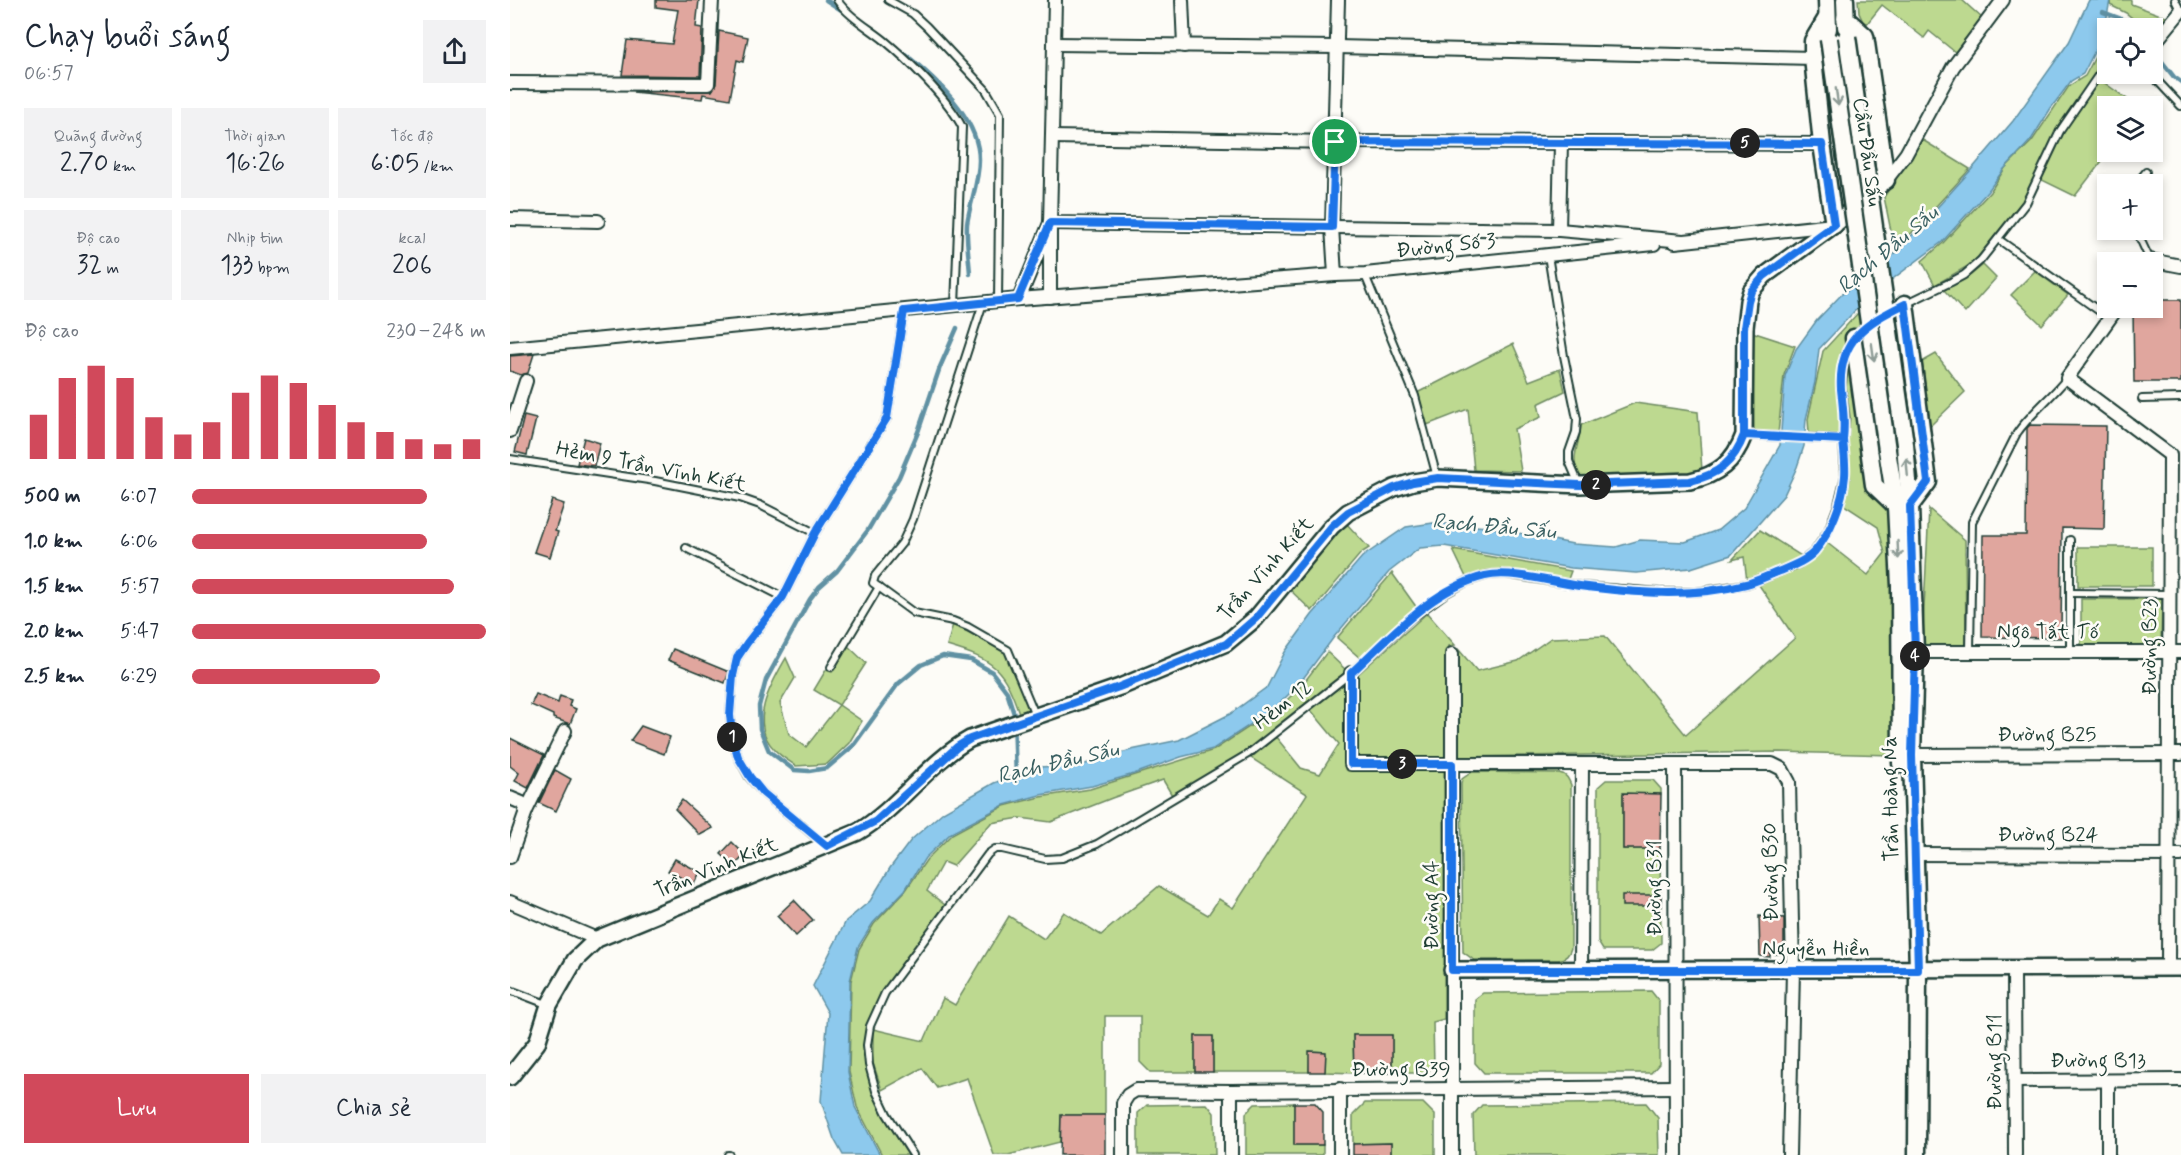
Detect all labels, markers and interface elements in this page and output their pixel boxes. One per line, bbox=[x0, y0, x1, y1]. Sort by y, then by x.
text: Chạy buổi sáng bbox=[24, 15, 231, 59]
map controls bbox=[2097, 18, 2163, 318]
button: locate bbox=[2097, 18, 2163, 84]
button: share bbox=[423, 20, 486, 83]
text: 06:57 bbox=[24, 60, 74, 87]
one-way arrow bbox=[1832, 86, 1843, 106]
street label: Cầu Đầu Sấu bbox=[1845, 96, 1889, 208]
button: layers bbox=[2097, 96, 2163, 162]
pin bbox=[1309, 116, 1360, 167]
icon: arrive bbox=[1318, 125, 1351, 158]
text: Quãng đường bbox=[54, 126, 142, 147]
text: Thời gian bbox=[224, 126, 286, 147]
text: Tốc độ bbox=[390, 126, 434, 147]
pin: 5 bbox=[1730, 128, 1760, 158]
text: 5 bbox=[1740, 132, 1750, 153]
text: 2.70 bbox=[60, 147, 109, 181]
text: 16:26 bbox=[225, 147, 285, 181]
text: 6:05 bbox=[370, 147, 419, 181]
text: km bbox=[109, 156, 136, 177]
text: /km bbox=[419, 156, 454, 177]
button: + bbox=[2097, 174, 2163, 240]
water label: Rạch Đầu Sấu bbox=[1832, 199, 1945, 300]
street label: Đường Số 3 bbox=[1395, 227, 1498, 267]
text: Độ cao bbox=[76, 228, 120, 249]
text: Nhịp tim bbox=[227, 228, 283, 249]
text: kcal bbox=[399, 228, 425, 249]
text: 32 bbox=[77, 249, 102, 283]
text: 133 bbox=[220, 249, 253, 283]
text: 206 bbox=[392, 249, 432, 283]
button: − bbox=[2097, 252, 2163, 318]
text: m bbox=[102, 258, 119, 279]
text: bpm bbox=[253, 258, 290, 279]
text: Độ cao bbox=[24, 318, 79, 345]
text: 230–248 m bbox=[386, 318, 486, 345]
one-way arrow bbox=[1867, 342, 1878, 362]
street label: Hẻm 9 Trần Vĩnh Kiết bbox=[553, 435, 749, 499]
one-way arrow bbox=[1901, 457, 1912, 477]
pin: 2 bbox=[1581, 470, 1611, 500]
text: 2 bbox=[1592, 474, 1600, 495]
text: 500 m bbox=[24, 483, 81, 510]
text: 6:07 bbox=[120, 483, 157, 510]
water label: Rạch Đầu Sấu bbox=[1431, 508, 1558, 546]
street label: Trần Vĩnh Kiết bbox=[1212, 510, 1321, 627]
text: 1.0 km bbox=[24, 528, 83, 555]
text: 6:06 bbox=[120, 528, 158, 555]
one-way arrow bbox=[1893, 540, 1904, 560]
text: 1.5 km bbox=[24, 573, 84, 600]
text: 5:57 bbox=[120, 573, 159, 600]
street label: Đường B23 bbox=[2136, 599, 2166, 695]
text: 2.0 km bbox=[24, 618, 84, 645]
text: 5:47 bbox=[120, 618, 159, 645]
street label: Ngô Tất Tố bbox=[1997, 618, 2100, 648]
pin: 4 bbox=[1900, 641, 1930, 671]
text: 4 bbox=[1910, 645, 1920, 666]
text: 2.5 km bbox=[24, 663, 85, 690]
text: 6:29 bbox=[120, 663, 157, 690]
street label: Hẻm 12 bbox=[1248, 673, 1318, 737]
street label: Đường B25 bbox=[1998, 721, 2096, 751]
pin: 1 bbox=[717, 722, 747, 752]
text: 1 bbox=[728, 726, 736, 747]
water label: Rạch Đầu Sấu bbox=[995, 735, 1122, 791]
street label: Trần Hoàng Na bbox=[1876, 736, 1908, 862]
pin: 3 bbox=[1387, 749, 1417, 779]
text: 3 bbox=[1398, 753, 1406, 774]
street label: Đường B24 bbox=[1998, 821, 2098, 851]
street label: Đường B30 bbox=[1756, 822, 1788, 922]
street label: Trần Vĩnh Kiết bbox=[650, 830, 783, 906]
street label: Đường B31 bbox=[1641, 840, 1671, 936]
street label: Đường A4 bbox=[1418, 860, 1448, 950]
street label: Nguyễn Hiền bbox=[1762, 935, 1870, 965]
street label: Đường B11 bbox=[1981, 1014, 2011, 1110]
street label: Đường B13 bbox=[2050, 1047, 2146, 1077]
street label: Đường B39 bbox=[1351, 1056, 1451, 1086]
button: Lưu bbox=[24, 1074, 249, 1143]
button: Chia sẻ bbox=[261, 1074, 486, 1143]

